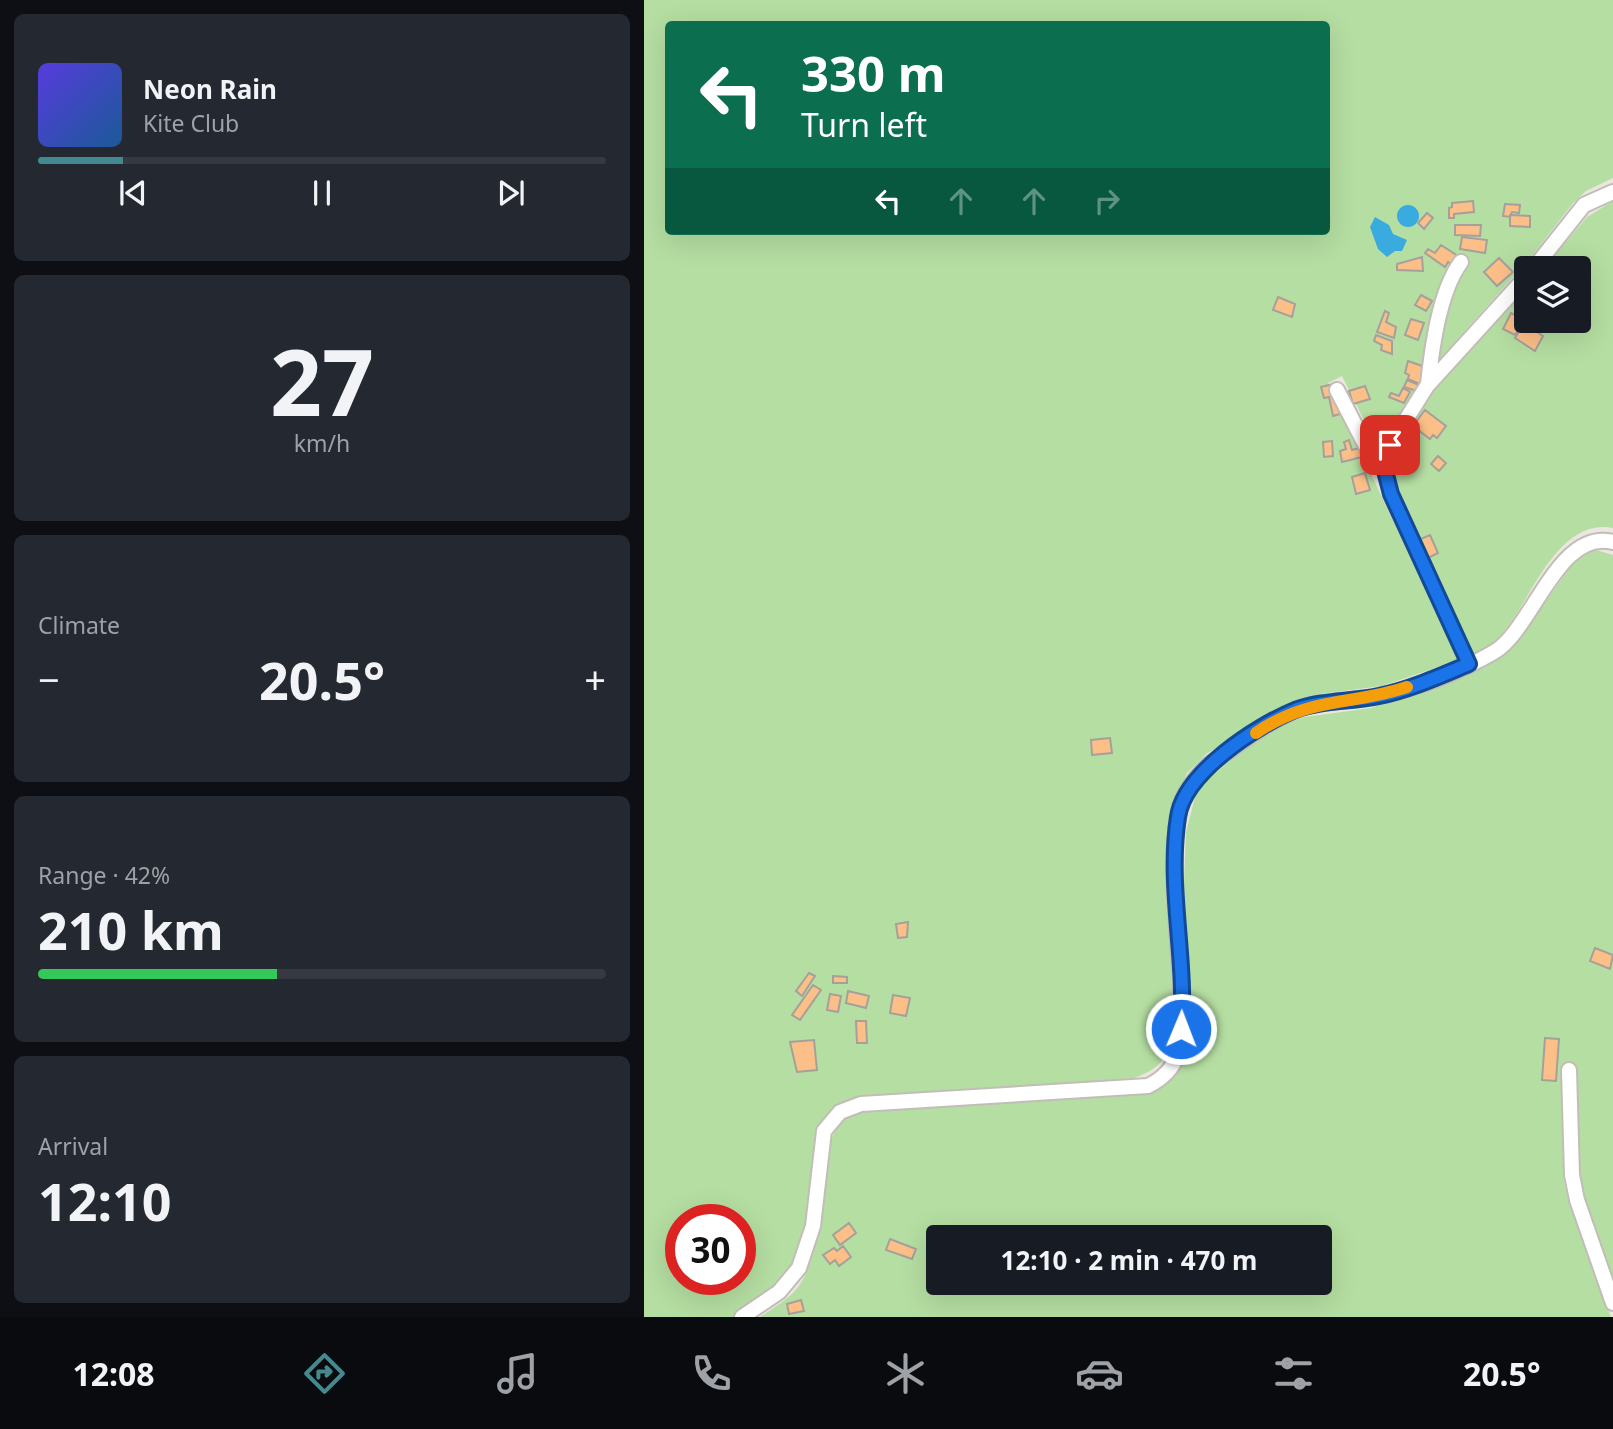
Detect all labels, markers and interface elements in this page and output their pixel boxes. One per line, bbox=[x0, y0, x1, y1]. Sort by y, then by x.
text: 330 m bbox=[801, 40, 946, 106]
icon: left bbox=[686, 49, 777, 140]
text: Neon Rain bbox=[143, 71, 277, 107]
text: Turn left bbox=[801, 103, 927, 146]
text: Kite Club bbox=[143, 107, 239, 139]
icon: previous bbox=[114, 174, 152, 212]
icon: pause bbox=[303, 174, 341, 212]
icon: next bbox=[492, 174, 530, 212]
icon: left bbox=[869, 182, 907, 220]
icon: ahead bbox=[942, 182, 980, 220]
icon: ahead bbox=[1015, 182, 1053, 220]
icon: right bbox=[1088, 182, 1126, 220]
map controls bbox=[1514, 256, 1591, 333]
button: layers bbox=[1514, 256, 1591, 333]
text: 27 bbox=[270, 319, 374, 443]
pin bbox=[1360, 415, 1420, 475]
icon: arrive bbox=[1371, 426, 1409, 464]
text: km/h bbox=[294, 427, 350, 459]
text: Climate bbox=[38, 609, 120, 641]
text: 20.5° bbox=[259, 644, 385, 715]
text: − bbox=[38, 653, 60, 705]
text: + bbox=[584, 653, 606, 705]
text: Range · 42% bbox=[38, 859, 170, 891]
text: 210 km bbox=[38, 894, 224, 965]
position arrow bbox=[1144, 992, 1218, 1066]
text: Arrival bbox=[38, 1130, 108, 1162]
text: 12:10 bbox=[38, 1165, 172, 1236]
speed limit sign: 30 bbox=[665, 1204, 756, 1295]
text: 12:10 · 2 min · 470 m bbox=[1001, 1242, 1257, 1278]
icon: directions bbox=[300, 1349, 349, 1398]
icon: music bbox=[493, 1349, 542, 1398]
icon: phone bbox=[687, 1349, 736, 1398]
icon: climate bbox=[881, 1349, 930, 1398]
icon: car bbox=[1075, 1349, 1124, 1398]
icon: filters bbox=[1269, 1349, 1318, 1398]
text: 12:08 bbox=[72, 1352, 155, 1395]
text: 20.5° bbox=[1463, 1352, 1541, 1395]

